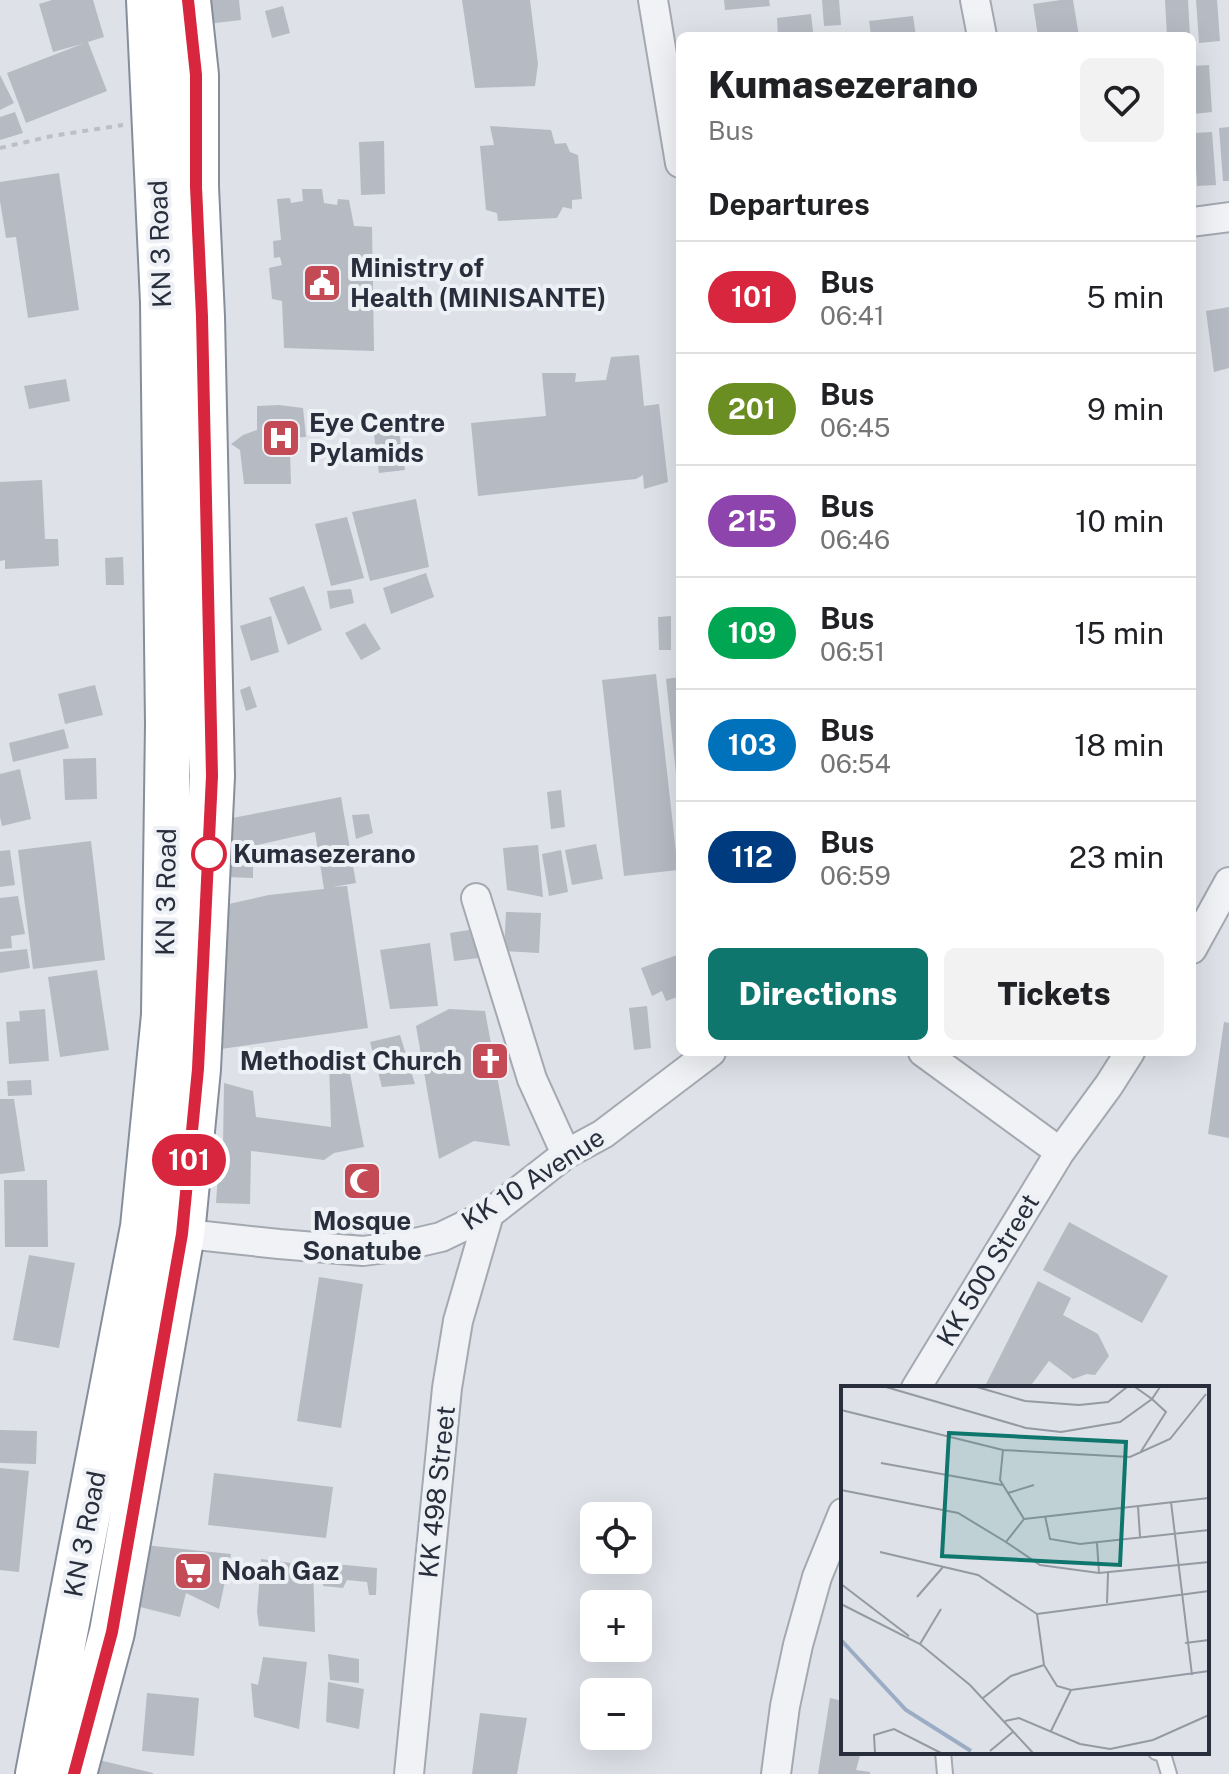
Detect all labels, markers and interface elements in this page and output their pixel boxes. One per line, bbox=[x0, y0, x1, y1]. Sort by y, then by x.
button: heart bbox=[1080, 58, 1164, 142]
text: Kumasezerano bbox=[708, 62, 978, 107]
text: Bus bbox=[708, 115, 754, 146]
street label: KN 3 Road bbox=[142, 180, 177, 308]
text: Departures bbox=[708, 186, 870, 222]
place label: Ministry of Health (MINISANTE) bbox=[350, 252, 606, 313]
public building icon: Ministry of Health (MINISANTE) bbox=[301, 262, 343, 304]
text: Bus bbox=[820, 264, 874, 300]
text: 5 min bbox=[1087, 279, 1164, 315]
text: 101 bbox=[731, 280, 773, 313]
text: 06:41 bbox=[820, 300, 885, 331]
text: Bus bbox=[820, 376, 874, 412]
text: 9 min bbox=[1087, 391, 1164, 427]
text: 201 bbox=[728, 392, 776, 425]
place label: Eye Centre Pylamids bbox=[309, 407, 445, 468]
text: 06:45 bbox=[820, 412, 890, 443]
hospital icon: Eye Centre Pylamids bbox=[260, 417, 302, 459]
text: Bus bbox=[820, 488, 874, 524]
text: 10 min bbox=[1075, 503, 1164, 539]
text: 215 bbox=[728, 504, 776, 537]
text: 06:46 bbox=[820, 524, 890, 555]
text: Bus bbox=[820, 600, 874, 636]
text: 15 min bbox=[1074, 615, 1164, 651]
text: 109 bbox=[728, 616, 776, 649]
text: 06:51 bbox=[820, 636, 885, 667]
text: Bus bbox=[820, 712, 874, 748]
text: 18 min bbox=[1074, 727, 1164, 763]
text: 103 bbox=[728, 728, 776, 761]
text: 06:54 bbox=[820, 748, 891, 779]
text: Bus bbox=[820, 824, 874, 860]
street label: KN 3 Road bbox=[149, 828, 182, 956]
marker: Kumasezerano bbox=[192, 837, 226, 871]
place label: Kumasezerano bbox=[233, 838, 416, 869]
text: 23 min bbox=[1069, 839, 1164, 875]
text: 112 bbox=[731, 840, 773, 873]
text: 06:59 bbox=[820, 860, 891, 891]
button: Directions bbox=[708, 948, 928, 1040]
button: Tickets bbox=[944, 948, 1164, 1040]
church icon: Methodist Church bbox=[469, 1040, 511, 1082]
place label: Methodist Church bbox=[240, 1045, 462, 1076]
street label: KK 10 Avenue bbox=[456, 1121, 610, 1236]
line badge: 101 bbox=[143, 1134, 235, 1186]
text: 101 bbox=[168, 1143, 210, 1176]
mosque icon: Mosque Sonatube bbox=[341, 1160, 383, 1202]
street label: KK 500 Street bbox=[930, 1188, 1045, 1352]
place label: Mosque Sonatube bbox=[302, 1205, 422, 1266]
inset map bbox=[841, 1386, 1209, 1754]
street label: KK 498 Street bbox=[412, 1404, 461, 1580]
street label: KN 3 Road bbox=[57, 1468, 112, 1600]
map controls bbox=[580, 1502, 652, 1750]
button: locate bbox=[580, 1502, 652, 1574]
supermarket icon: Noah Gaz bbox=[172, 1550, 214, 1592]
place label: Noah Gaz bbox=[221, 1555, 339, 1586]
button: + bbox=[580, 1590, 652, 1662]
button: − bbox=[580, 1678, 652, 1750]

